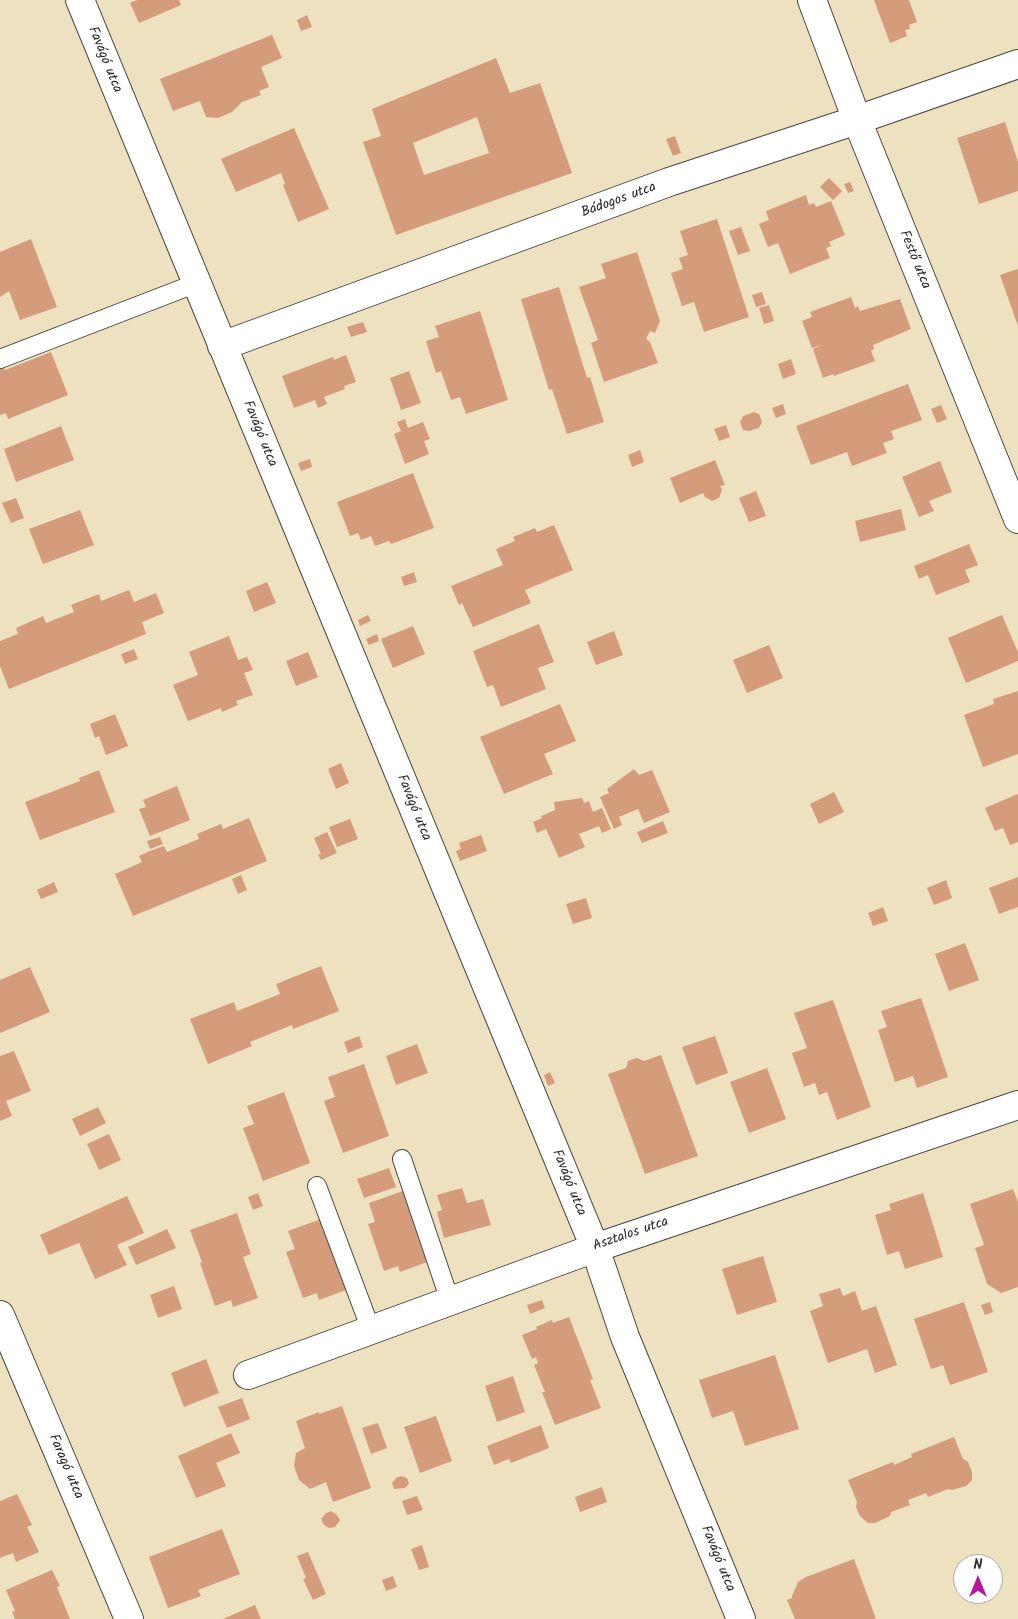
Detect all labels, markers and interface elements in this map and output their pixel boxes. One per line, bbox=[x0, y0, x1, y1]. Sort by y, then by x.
street label: Favágó utca bbox=[83, 24, 125, 96]
street label: Bádogos utca bbox=[579, 180, 659, 222]
street label: Festő utca bbox=[895, 228, 933, 292]
street label: Favágó utca bbox=[238, 398, 280, 470]
street label: Favágó utca bbox=[392, 772, 434, 844]
street label: Favágó utca bbox=[547, 1147, 589, 1219]
street label: Asztalos utca bbox=[591, 1214, 671, 1256]
street label: Faragó utca bbox=[44, 1432, 86, 1502]
street label: Favágó utca bbox=[696, 1523, 738, 1595]
north arrow bbox=[953, 1554, 1003, 1604]
text: N bbox=[974, 1554, 982, 1576]

